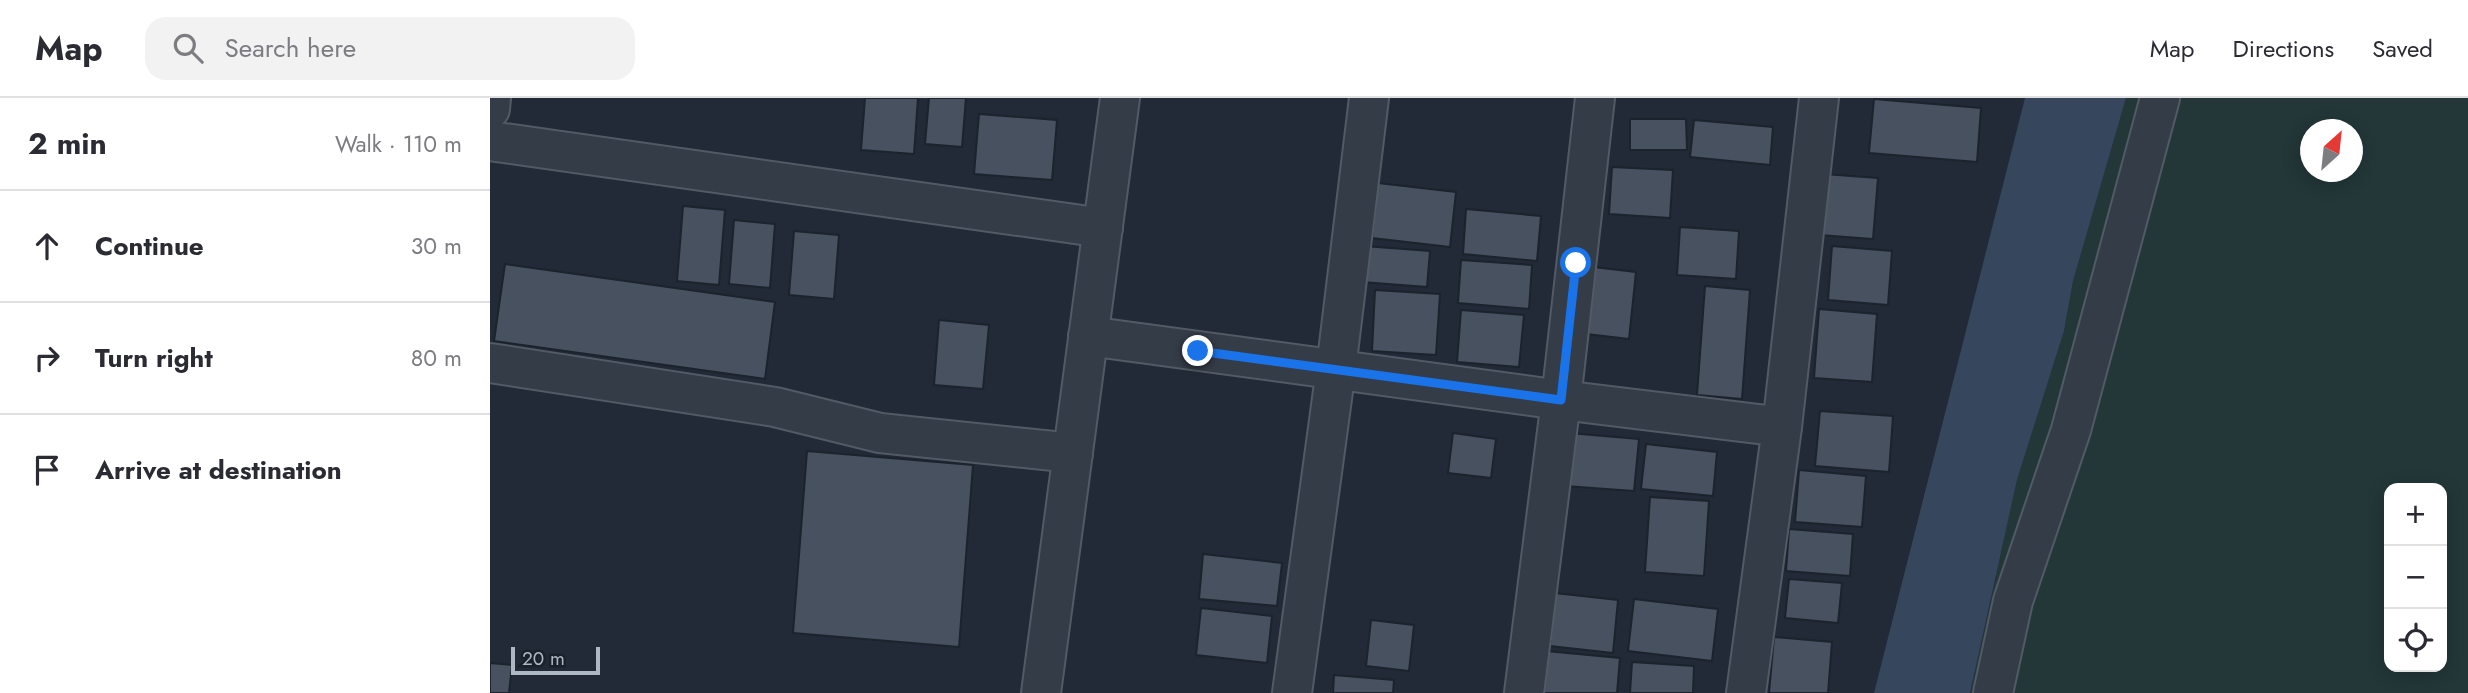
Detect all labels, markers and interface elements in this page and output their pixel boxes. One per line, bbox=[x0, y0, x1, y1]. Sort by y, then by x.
search box bbox=[145, 17, 635, 80]
text: Map bbox=[35, 25, 103, 72]
icon: search bbox=[169, 29, 207, 67]
text: Search here bbox=[225, 29, 356, 67]
text: Map bbox=[2150, 31, 2195, 66]
text: Directions bbox=[2233, 31, 2334, 66]
text: Saved bbox=[2372, 31, 2433, 66]
north arrow bbox=[2300, 119, 2363, 182]
text: 2 min bbox=[28, 122, 107, 165]
text: Walk · 110 m bbox=[335, 127, 462, 161]
icon: ahead bbox=[28, 227, 66, 265]
text: Continue bbox=[95, 227, 204, 265]
text: 30 m bbox=[411, 229, 462, 263]
route start bbox=[1560, 247, 1591, 278]
route end bbox=[1182, 335, 1213, 366]
icon: right bbox=[28, 339, 66, 377]
text: Turn right bbox=[95, 339, 213, 377]
text: 80 m bbox=[411, 341, 462, 375]
icon: arrive bbox=[28, 451, 66, 489]
text: Arrive at destination bbox=[95, 451, 342, 489]
map controls bbox=[2384, 483, 2447, 672]
button: + bbox=[2384, 483, 2447, 546]
button: − bbox=[2384, 546, 2447, 609]
button: locate bbox=[2384, 609, 2447, 672]
scale bar bbox=[511, 644, 600, 676]
text: 20 m bbox=[522, 645, 565, 672]

